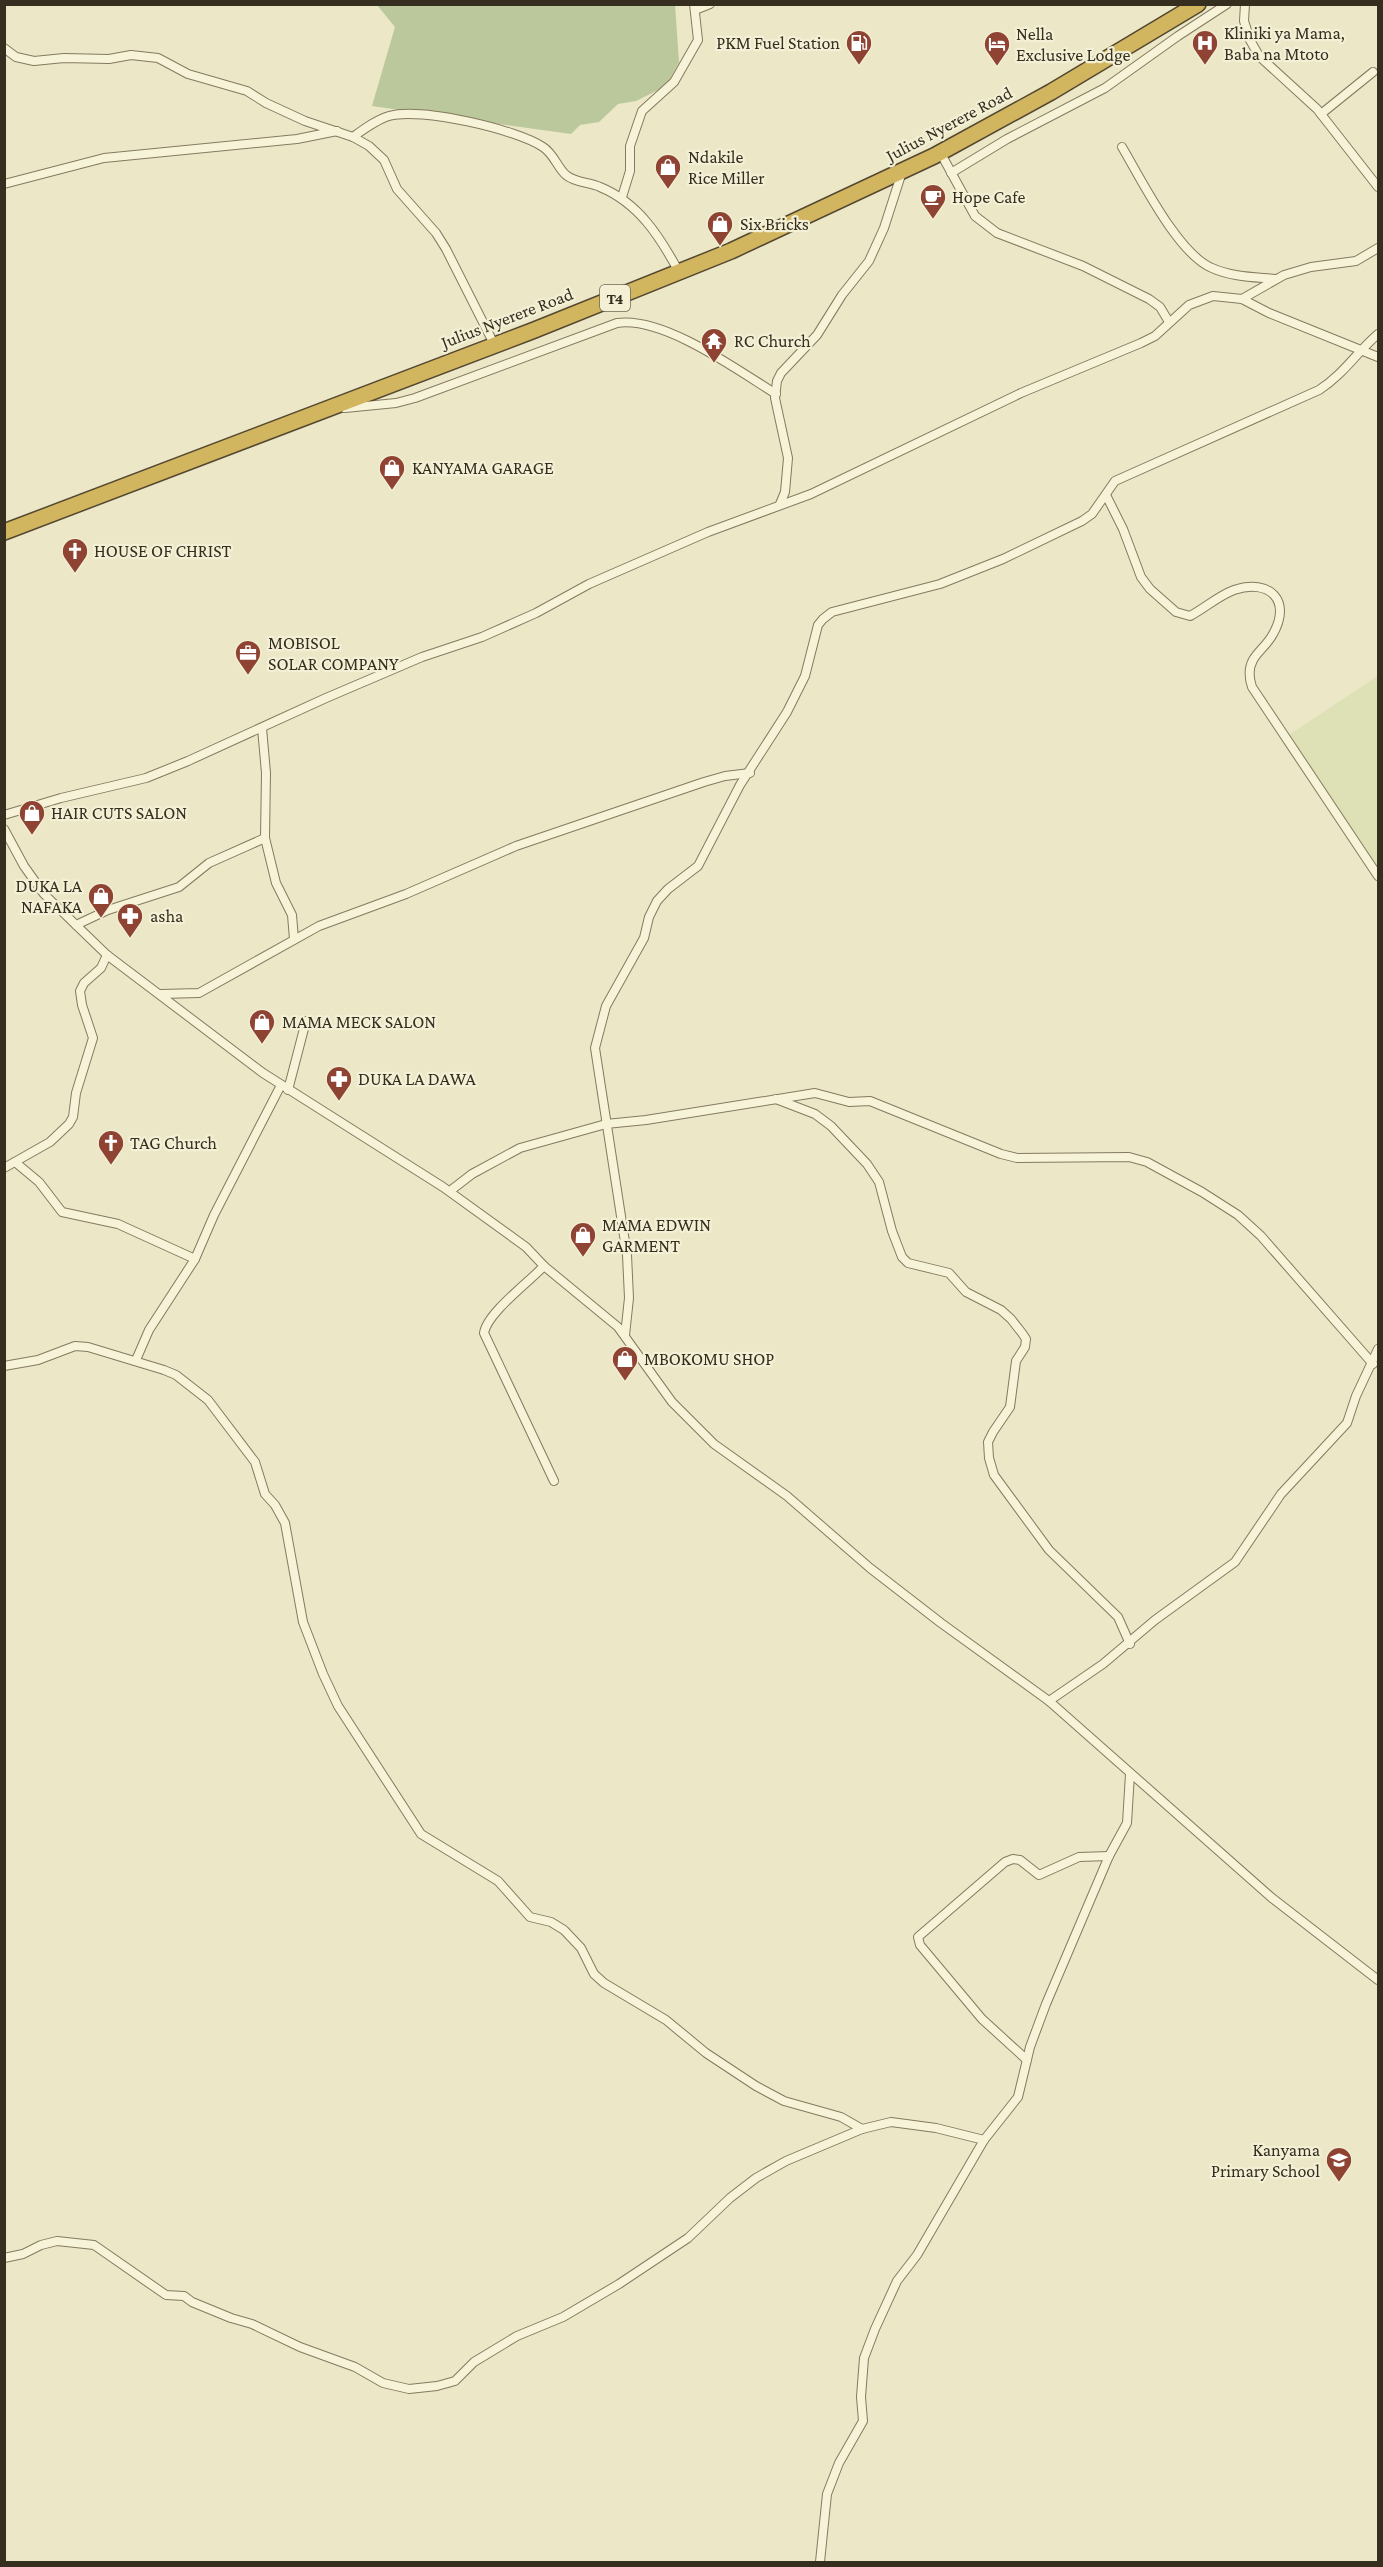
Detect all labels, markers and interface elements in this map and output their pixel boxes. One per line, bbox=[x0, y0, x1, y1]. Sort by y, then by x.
place label: Kliniki ya Mama, Baba na Mtoto bbox=[1224, 23, 1345, 64]
place label: Nella Exclusive Lodge bbox=[1016, 24, 1130, 65]
fuel station icon: PKM Fuel Station bbox=[844, 28, 874, 66]
hospital icon: Kliniki ya Mama, Baba na Mtoto bbox=[1190, 28, 1220, 66]
hotel icon: Nella Exclusive Lodge bbox=[982, 29, 1012, 67]
place label: PKM Fuel Station bbox=[716, 33, 840, 53]
street label: Julius Nyerere Road bbox=[881, 82, 1016, 167]
place label: Ndakile Rice Miller bbox=[688, 147, 765, 188]
shop icon: Ndakile Rice Miller bbox=[653, 152, 683, 190]
cafe icon: Hope Cafe bbox=[918, 182, 948, 220]
place label: Hope Cafe bbox=[952, 187, 1026, 207]
shop icon: Six Bricks bbox=[705, 209, 735, 247]
place label: Six Bricks bbox=[740, 214, 809, 234]
street label: Julius Nyerere Road bbox=[436, 283, 576, 353]
road number: T4 bbox=[600, 285, 630, 311]
temple icon: RC Church bbox=[699, 326, 729, 364]
place label: RC Church bbox=[734, 331, 811, 351]
shop icon: KANYAMA GARAGE bbox=[377, 453, 407, 491]
place label: KANYAMA GARAGE bbox=[412, 458, 554, 478]
church icon: HOUSE OF CHRIST bbox=[60, 536, 90, 574]
place label: HOUSE OF CHRIST bbox=[94, 541, 232, 561]
place label: MOBISOL SOLAR COMPANY bbox=[268, 633, 399, 674]
office icon: MOBISOL SOLAR COMPANY bbox=[233, 638, 263, 676]
shop icon: HAIR CUTS SALON bbox=[17, 798, 47, 836]
place label: HAIR CUTS SALON bbox=[51, 803, 187, 823]
place label: DUKA LA NAFAKA bbox=[16, 876, 83, 917]
shop icon: DUKA LA NAFAKA bbox=[86, 881, 116, 919]
pharmacy icon: asha bbox=[115, 901, 145, 939]
place label: asha bbox=[150, 906, 183, 926]
shop icon: MAMA MECK SALON bbox=[247, 1007, 277, 1045]
place label: MAMA MECK SALON bbox=[282, 1012, 436, 1032]
pharmacy icon: DUKA LA DAWA bbox=[324, 1064, 354, 1102]
place label: DUKA LA DAWA bbox=[358, 1069, 476, 1089]
church icon: TAG Church bbox=[96, 1128, 126, 1166]
place label: TAG Church bbox=[130, 1133, 217, 1153]
place label: MAMA EDWIN GARMENT bbox=[602, 1215, 711, 1256]
shop icon: MAMA EDWIN GARMENT bbox=[568, 1220, 598, 1258]
shop icon: MBOKOMU SHOP bbox=[610, 1344, 640, 1382]
place label: MBOKOMU SHOP bbox=[644, 1349, 774, 1369]
place label: Kanyama Primary School bbox=[1211, 2140, 1320, 2181]
school or university icon: Kanyama Primary School bbox=[1324, 2145, 1354, 2183]

